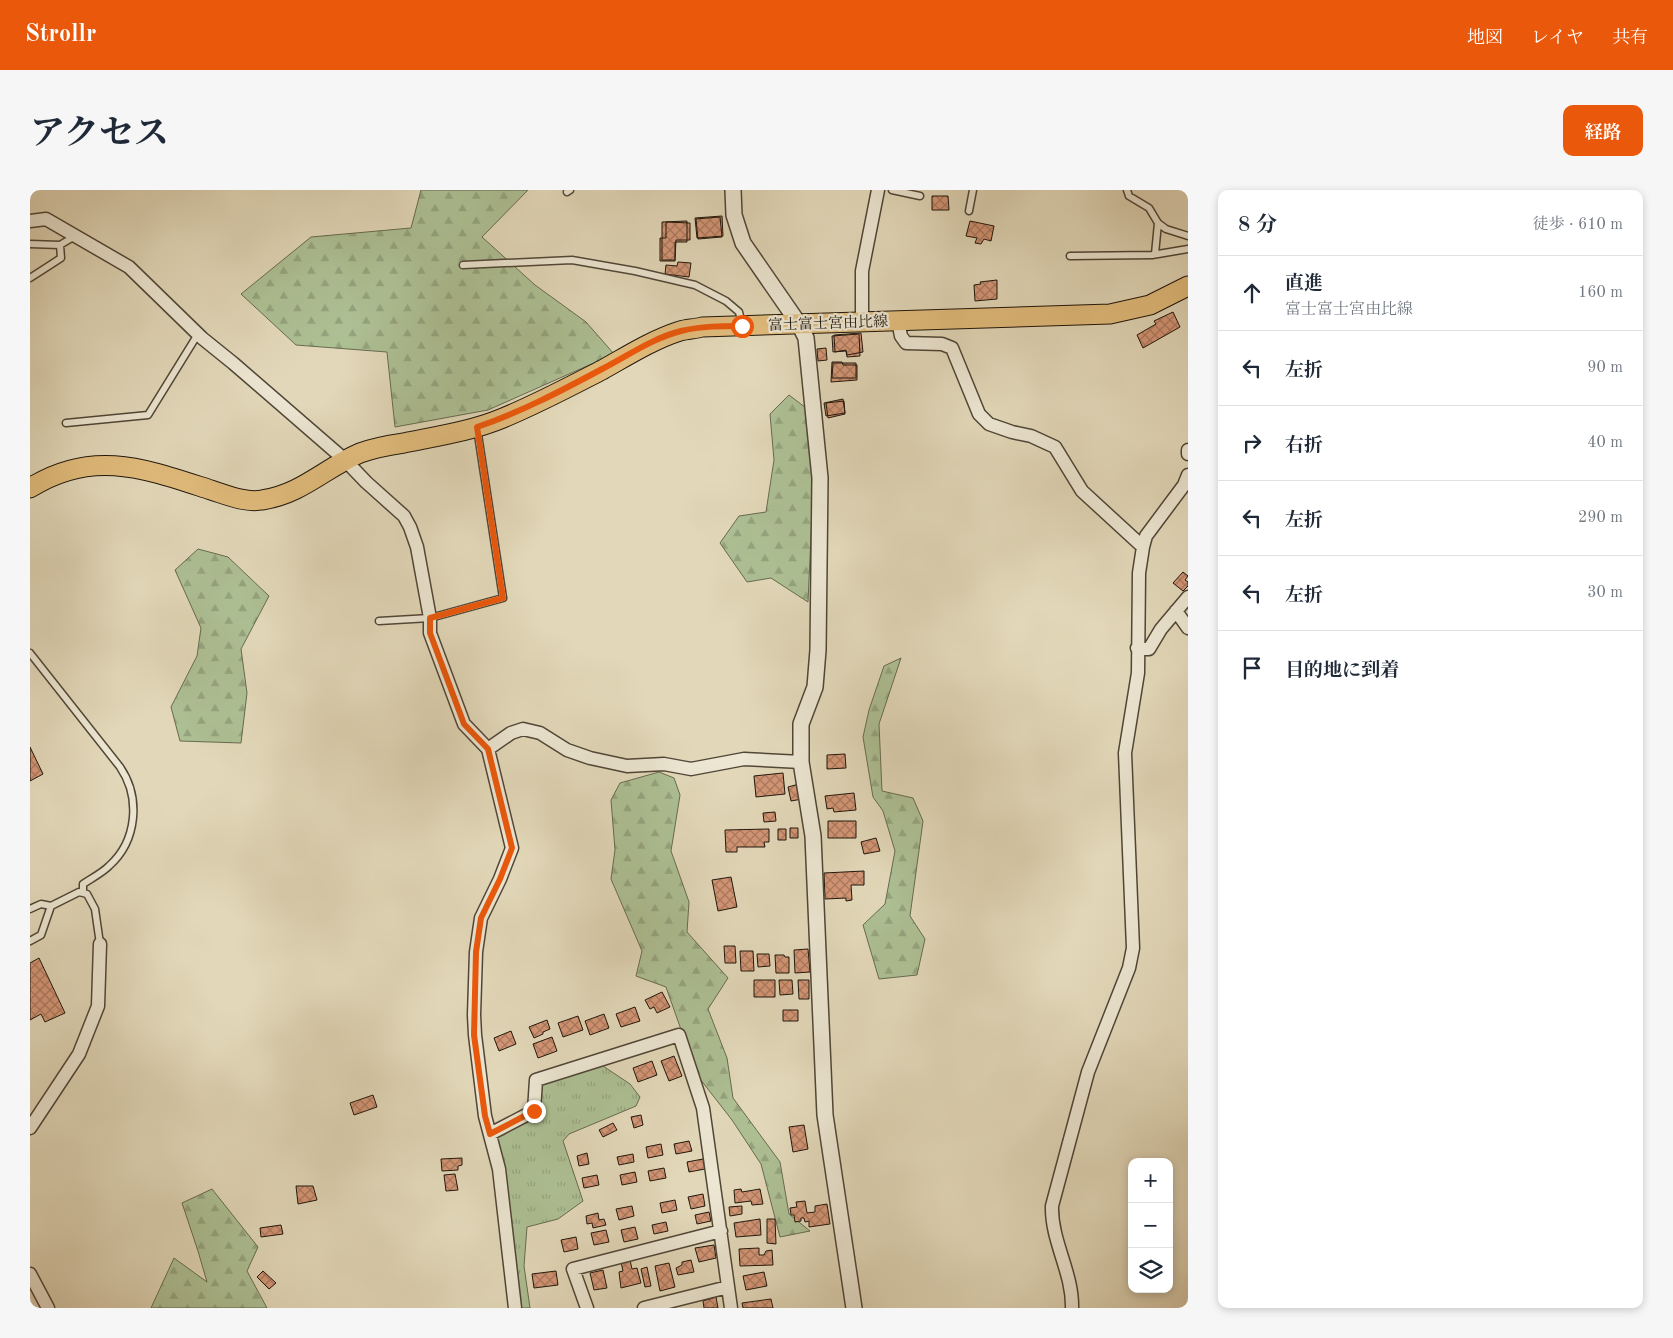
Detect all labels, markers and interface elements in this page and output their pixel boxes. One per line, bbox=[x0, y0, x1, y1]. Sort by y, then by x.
text: Strollr bbox=[25, 23, 96, 47]
text: 地図 bbox=[1467, 29, 1503, 47]
text: レイヤ bbox=[1531, 29, 1584, 47]
text: 共有 bbox=[1612, 29, 1648, 47]
button: 経路 bbox=[1563, 105, 1643, 156]
text: アクセス bbox=[30, 117, 169, 152]
text: 8 分 bbox=[1238, 215, 1277, 236]
text: 徒歩 · 610 m bbox=[1533, 217, 1623, 233]
text: 直進 bbox=[1285, 275, 1323, 294]
icon: ahead bbox=[1238, 279, 1266, 307]
text: 160 m bbox=[1578, 285, 1623, 301]
text: 富士富士宮由比線 bbox=[1285, 302, 1413, 318]
street label: 富士富士宮由比線 bbox=[768, 313, 888, 334]
route start bbox=[731, 315, 754, 338]
icon: left bbox=[1238, 354, 1266, 382]
text: 90 m bbox=[1587, 360, 1623, 376]
text: 左折 bbox=[1285, 362, 1323, 381]
icon: right bbox=[1238, 429, 1266, 457]
text: 40 m bbox=[1587, 435, 1623, 451]
text: 右折 bbox=[1285, 437, 1323, 456]
icon: left bbox=[1238, 504, 1266, 532]
text: 290 m bbox=[1578, 510, 1623, 526]
text: 左折 bbox=[1285, 512, 1323, 531]
icon: left bbox=[1238, 579, 1266, 607]
text: 30 m bbox=[1587, 585, 1623, 601]
text: 左折 bbox=[1285, 587, 1323, 606]
icon: arrive bbox=[1238, 654, 1266, 682]
text: 目的地に到着 bbox=[1285, 662, 1399, 681]
route end bbox=[523, 1100, 546, 1123]
map controls bbox=[1128, 1158, 1173, 1293]
button: + bbox=[1128, 1158, 1173, 1203]
button: − bbox=[1128, 1203, 1173, 1248]
button: layers bbox=[1128, 1248, 1173, 1293]

